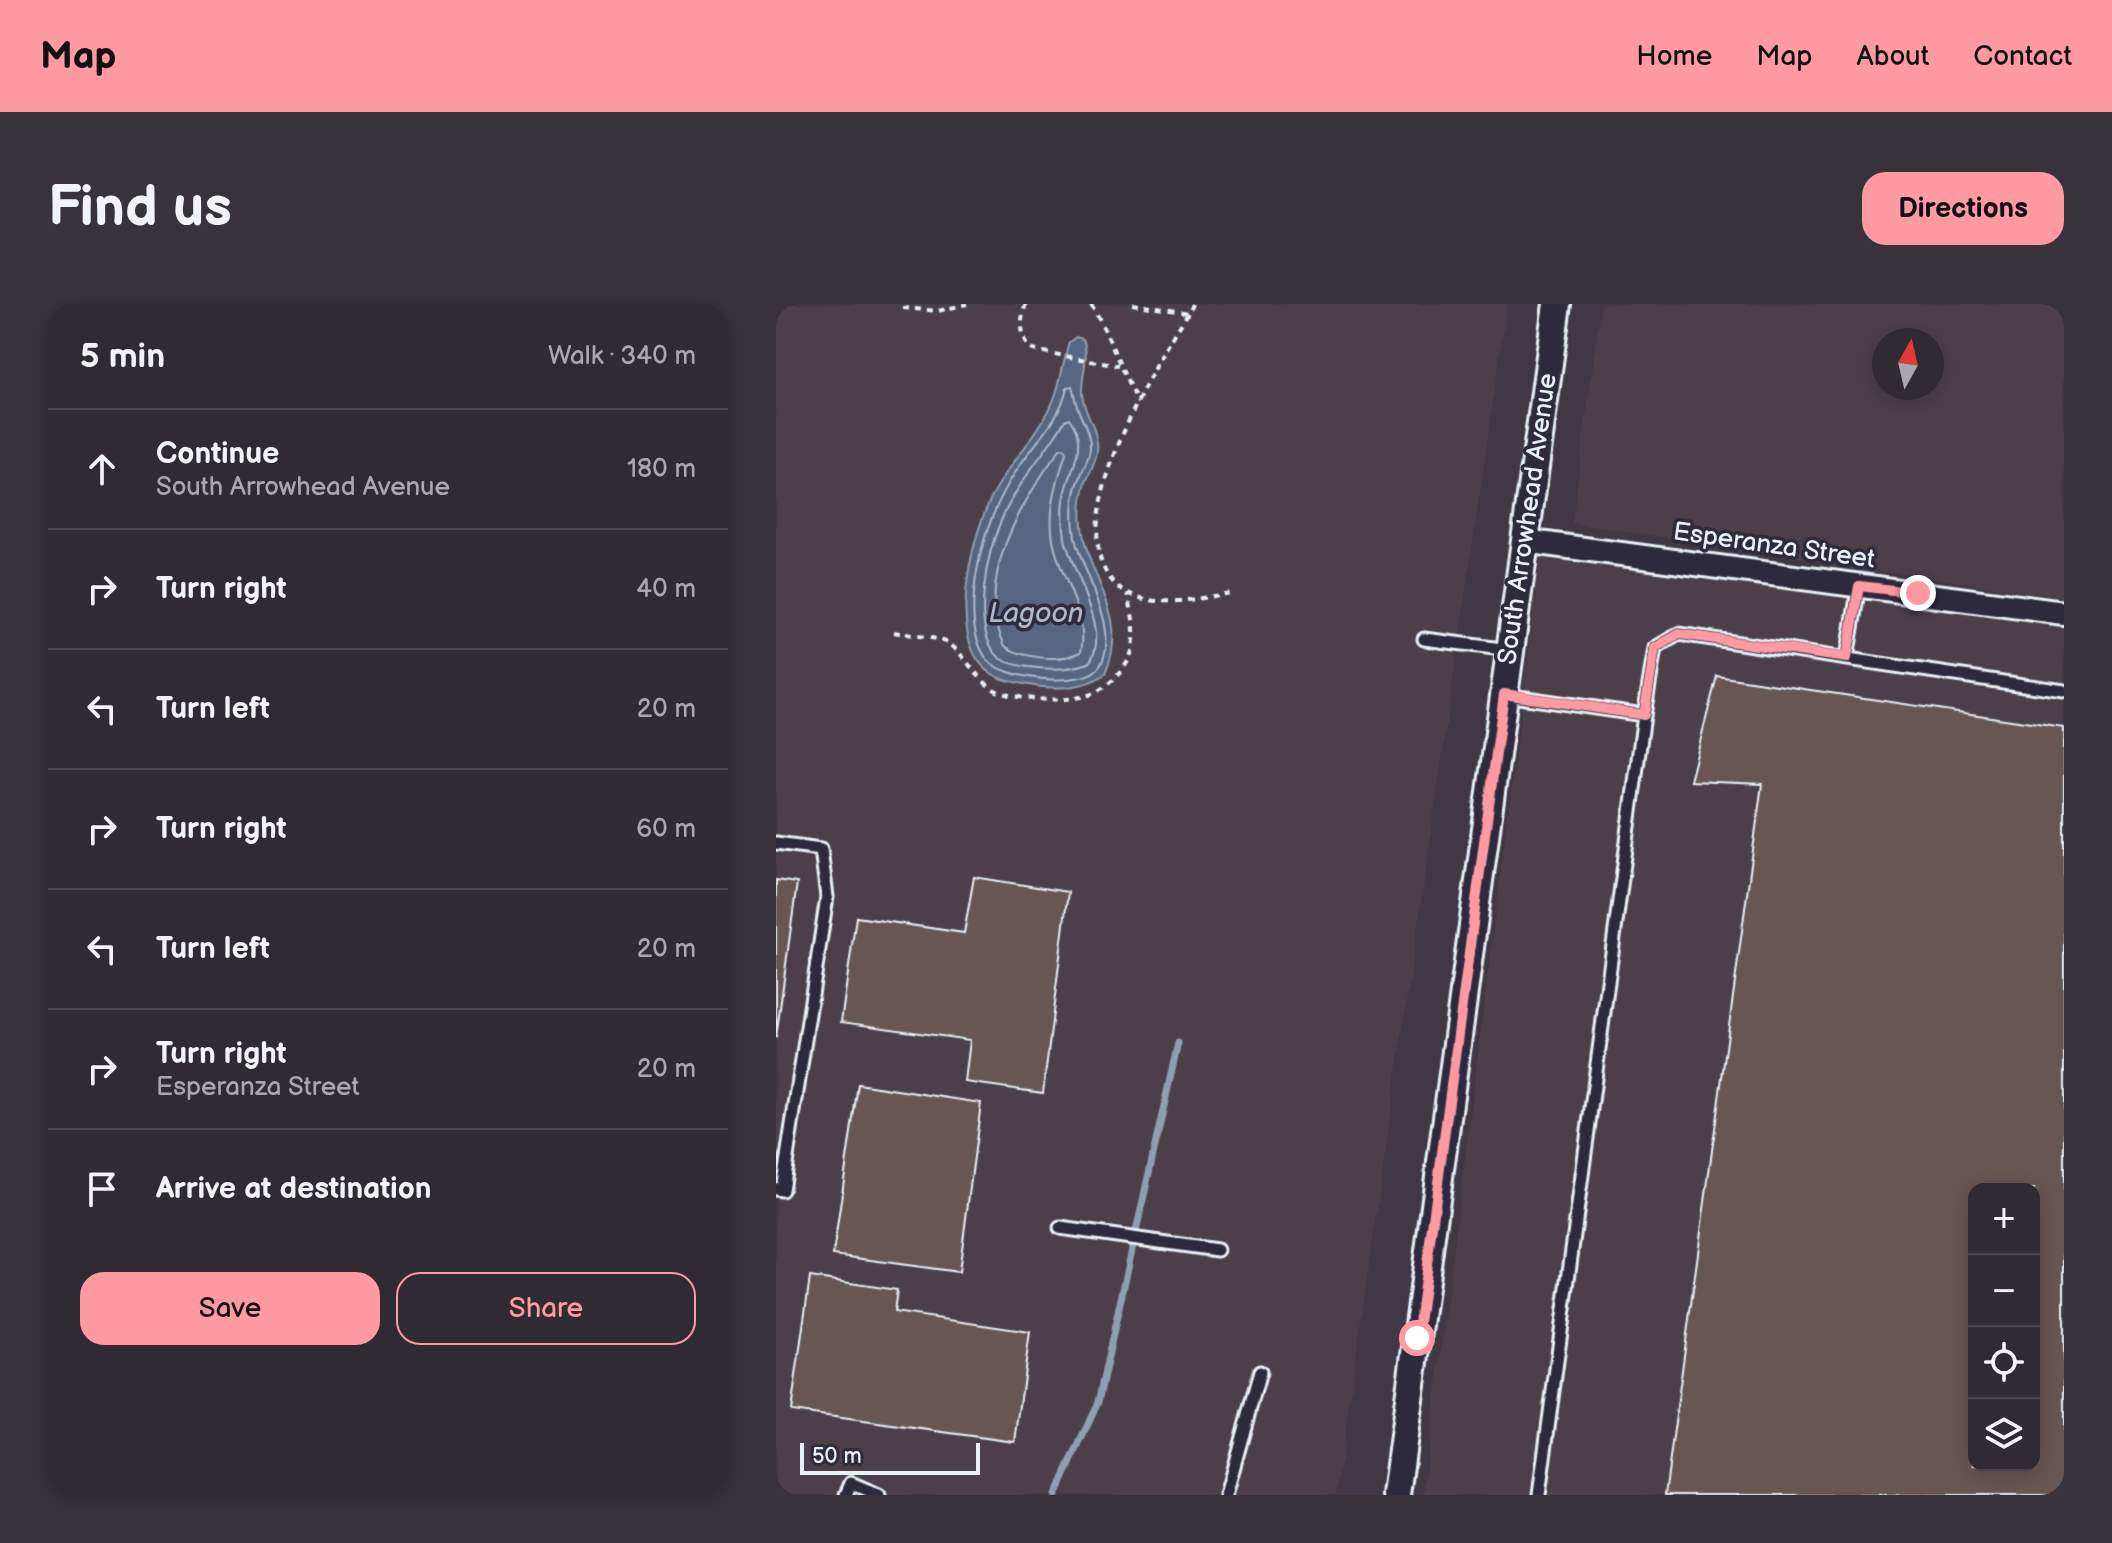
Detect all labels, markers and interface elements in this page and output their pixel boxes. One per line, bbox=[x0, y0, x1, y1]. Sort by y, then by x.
text: Map bbox=[40, 34, 116, 79]
text: Home bbox=[1636, 40, 1712, 73]
text: Map bbox=[1756, 40, 1813, 73]
text: About bbox=[1857, 40, 1929, 73]
text: Contact bbox=[1973, 40, 2072, 73]
button: Directions bbox=[1862, 172, 2064, 245]
text: Find us bbox=[48, 175, 232, 242]
north arrow bbox=[1872, 328, 1944, 400]
text: 5 min bbox=[80, 336, 165, 377]
text: Walk · 340 m bbox=[548, 341, 696, 372]
street label: South Arrowhead Avenue bbox=[1492, 371, 1564, 667]
text: Continue bbox=[156, 436, 279, 472]
icon: ahead bbox=[80, 447, 124, 491]
text: 180 m bbox=[627, 454, 696, 485]
text: South Arrowhead Avenue bbox=[156, 472, 450, 503]
street label: Esperanza Street bbox=[1671, 516, 1877, 576]
icon: right bbox=[80, 567, 124, 611]
text: Turn right bbox=[156, 571, 287, 607]
text: 40 m bbox=[636, 574, 696, 605]
route end bbox=[1900, 575, 1936, 611]
water label: Lagoon bbox=[989, 597, 1083, 630]
icon: left bbox=[80, 687, 124, 731]
text: Turn left bbox=[156, 691, 270, 727]
text: 20 m bbox=[637, 694, 696, 725]
icon: right bbox=[80, 807, 124, 851]
text: Turn right bbox=[156, 811, 287, 847]
text: 60 m bbox=[636, 814, 696, 845]
icon: left bbox=[80, 927, 124, 971]
text: Turn left bbox=[156, 931, 270, 967]
text: 20 m bbox=[637, 934, 696, 965]
text: Turn right bbox=[156, 1036, 287, 1072]
icon: right bbox=[80, 1047, 124, 1091]
text: 20 m bbox=[637, 1054, 696, 1085]
text: Esperanza Street bbox=[156, 1072, 359, 1103]
icon: arrive bbox=[80, 1167, 124, 1211]
text: Arrive at destination bbox=[156, 1171, 432, 1207]
map controls bbox=[1968, 1183, 2040, 1471]
button: + bbox=[1968, 1183, 2040, 1255]
button: − bbox=[1968, 1255, 2040, 1327]
button: Save bbox=[80, 1272, 380, 1345]
button: Share bbox=[396, 1272, 696, 1345]
route start bbox=[1399, 1320, 1435, 1356]
button: locate bbox=[1968, 1327, 2040, 1399]
button: layers bbox=[1968, 1399, 2040, 1471]
scale bar bbox=[800, 1439, 980, 1475]
text: 50 m bbox=[812, 1443, 862, 1470]

